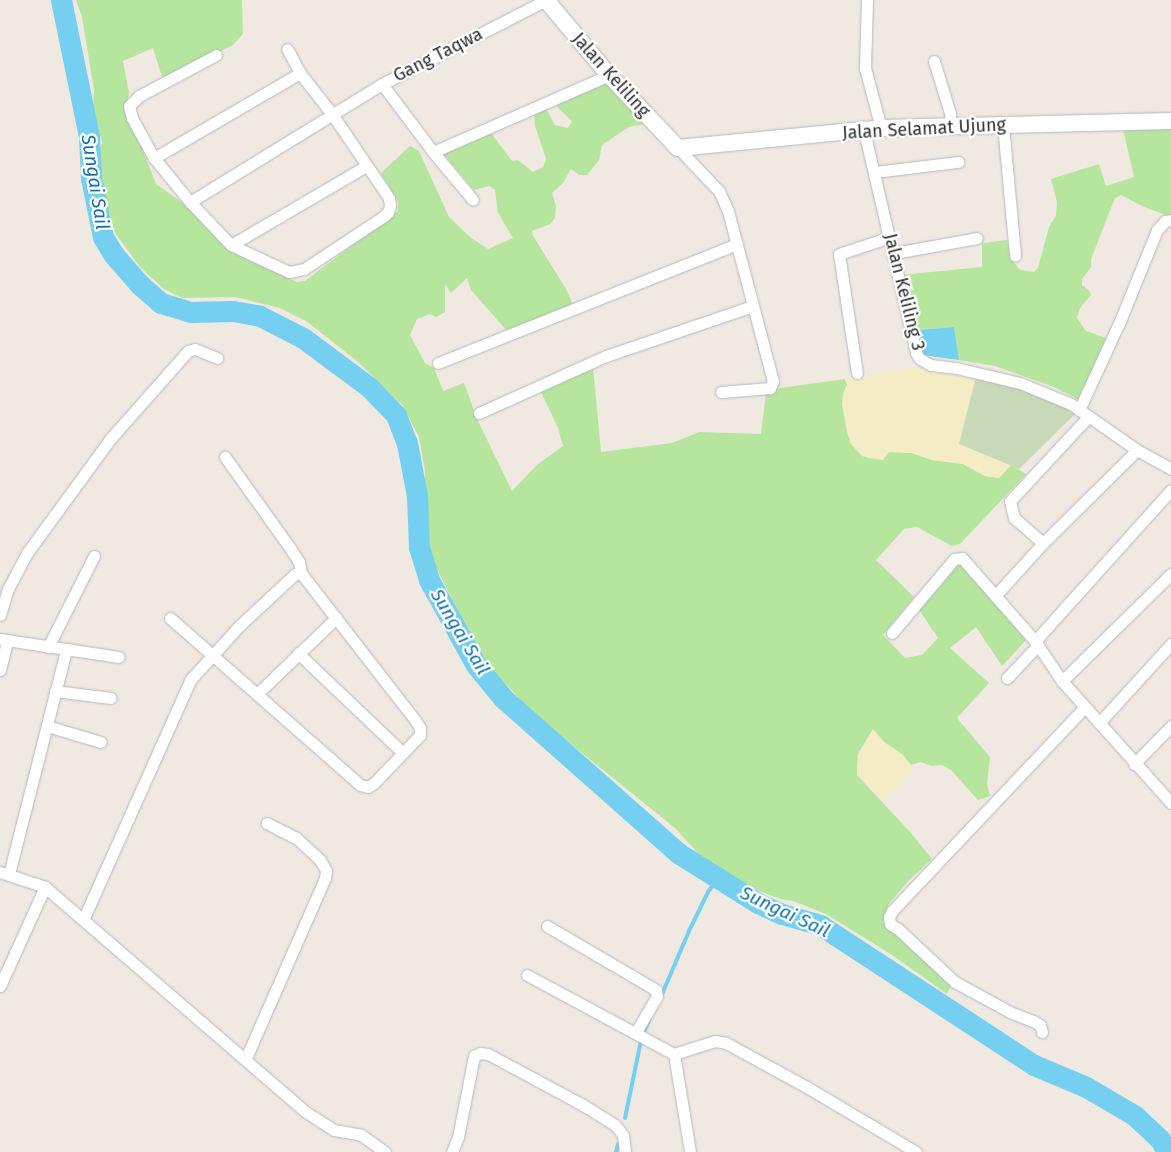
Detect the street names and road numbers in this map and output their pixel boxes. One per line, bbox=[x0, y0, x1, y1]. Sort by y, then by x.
street label: Gang Taqwa bbox=[390, 23, 486, 87]
street label: Jalan Keliling bbox=[567, 28, 655, 122]
street label: Jalan Selamat Ujung bbox=[842, 114, 1006, 144]
street label: Jalan Keliling 3 bbox=[879, 231, 929, 353]

